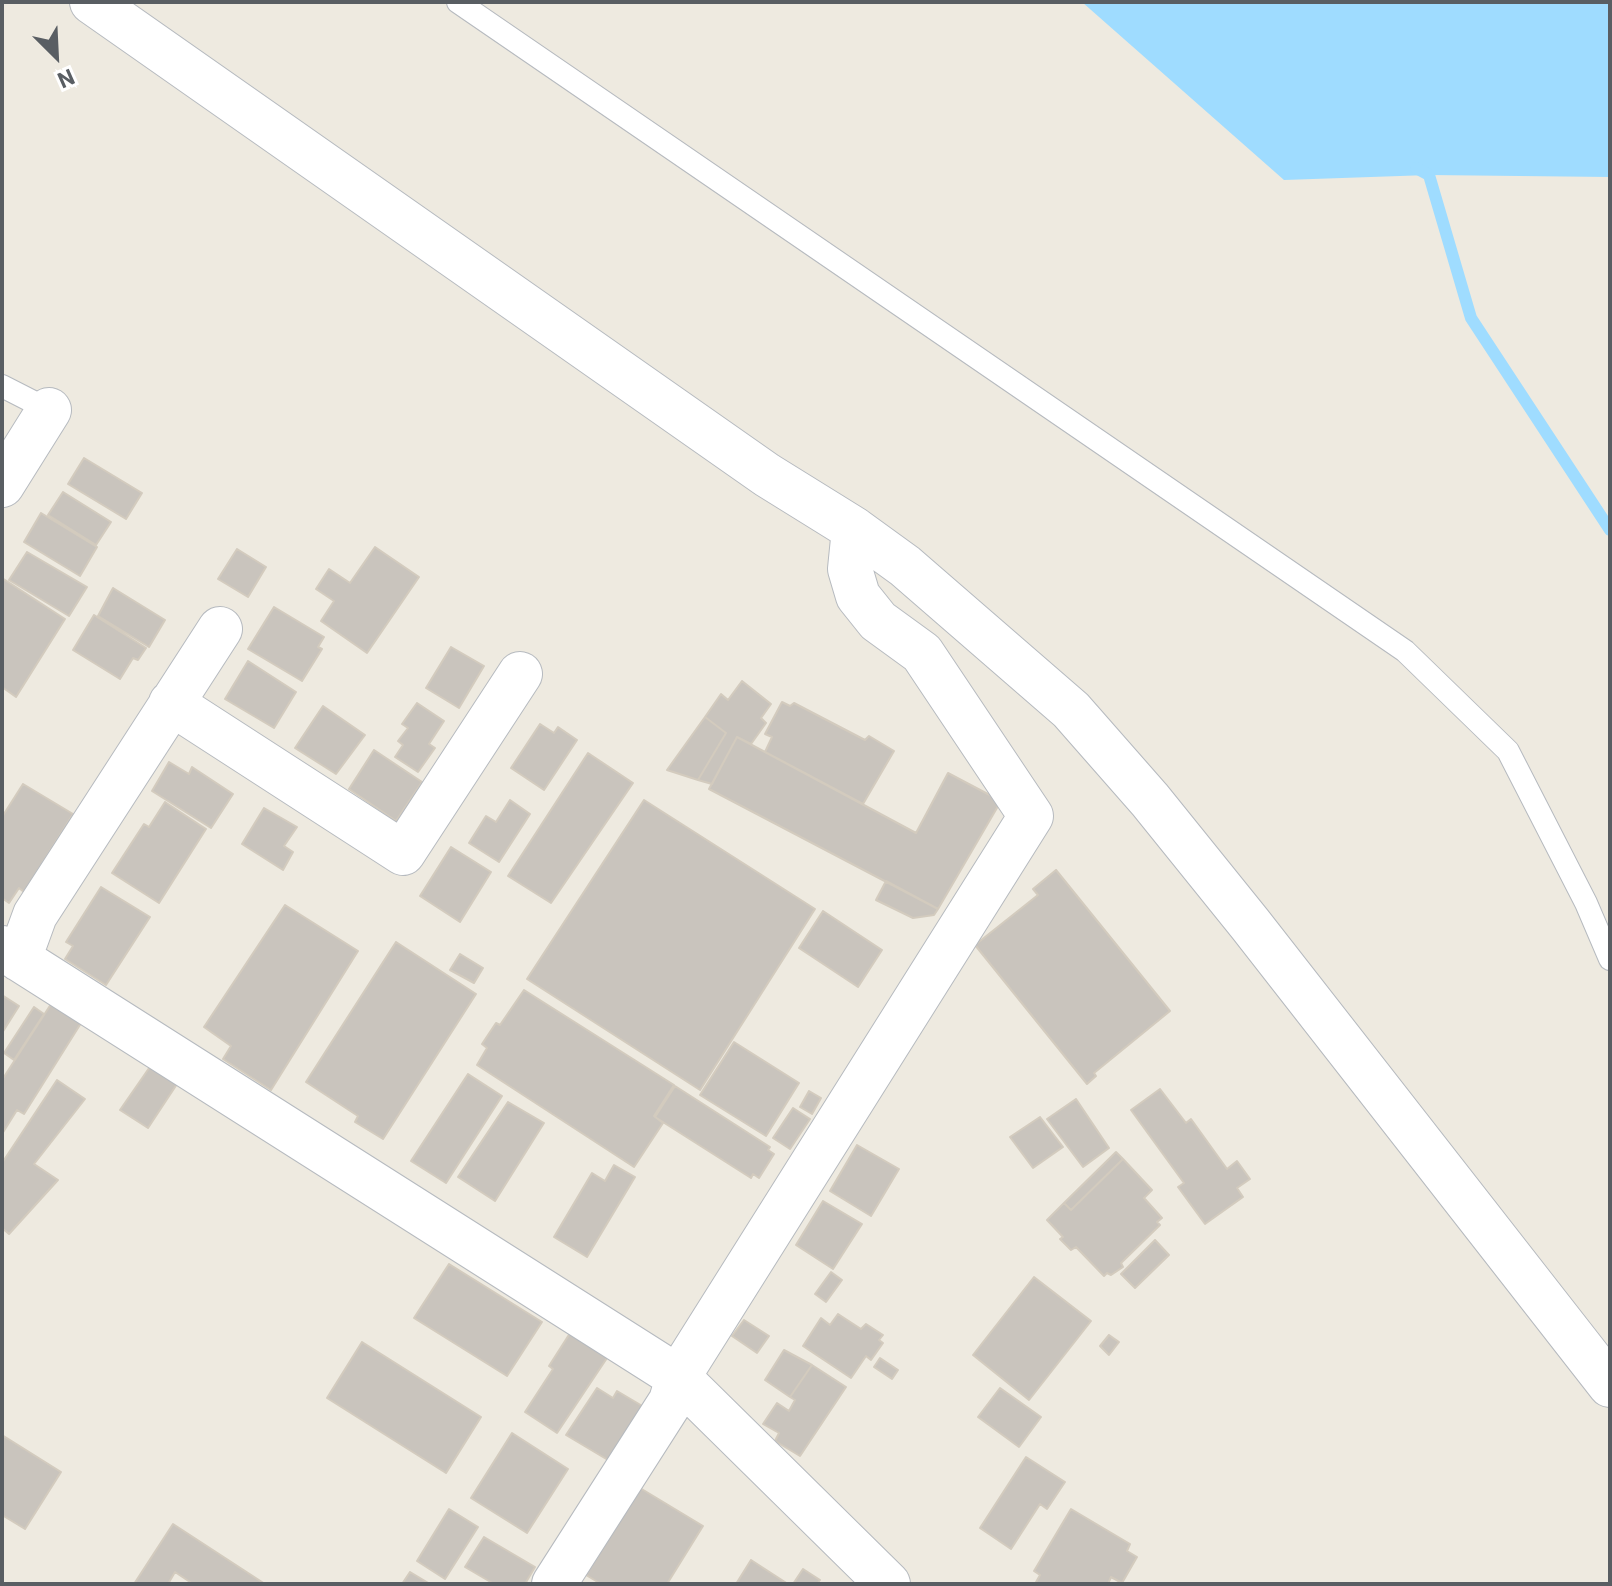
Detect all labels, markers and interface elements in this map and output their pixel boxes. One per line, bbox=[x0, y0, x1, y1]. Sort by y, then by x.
north arrow bbox=[16, 16, 96, 96]
text: N bbox=[54, 64, 78, 93]

